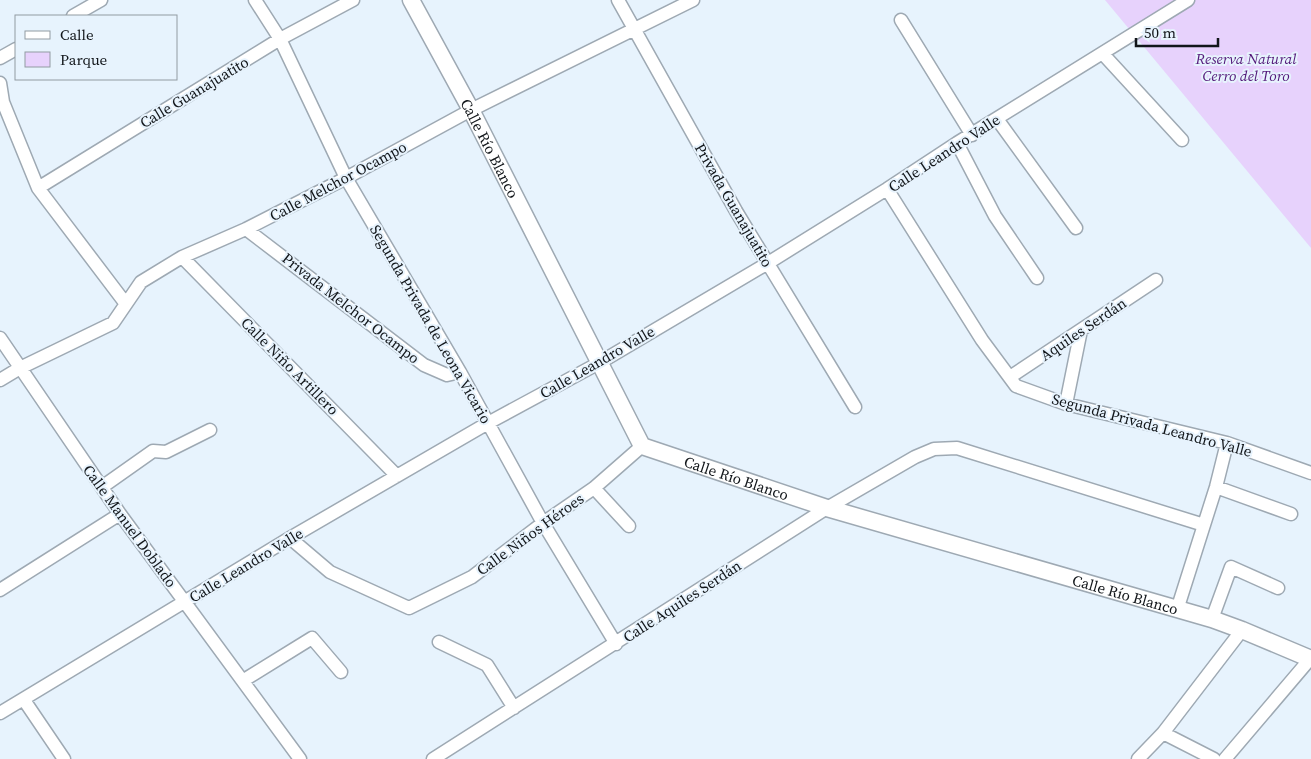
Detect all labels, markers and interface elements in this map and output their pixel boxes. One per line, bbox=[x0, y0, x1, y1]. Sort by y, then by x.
legend bbox=[15, 15, 178, 80]
scale bar bbox=[1136, 15, 1218, 47]
text: 50 m bbox=[1144, 22, 1176, 43]
text: Calle bbox=[60, 24, 94, 45]
park label: Reserva Natural Cerro del Toro bbox=[1195, 48, 1297, 86]
text: Parque bbox=[60, 49, 108, 70]
street label: Calle Guanajuatito bbox=[136, 51, 252, 133]
street label: Calle Río Blanco bbox=[456, 95, 524, 201]
street label: Calle Leandro Valle bbox=[884, 109, 1004, 197]
street label: Calle Melchor Ocampo bbox=[266, 136, 410, 226]
street label: Privada Guanajuatito bbox=[690, 139, 778, 271]
street label: Segunda Privada de Leona Vicario bbox=[365, 221, 497, 427]
street label: Privada Melchor Ocampo bbox=[278, 248, 424, 368]
street label: Aquiles Serdán bbox=[1036, 292, 1130, 366]
street label: Calle Niño Artillero bbox=[236, 312, 344, 420]
street label: Calle Leandro Valle bbox=[536, 320, 659, 403]
street label: Segunda Privada Leandro Valle bbox=[1050, 388, 1255, 462]
street label: Calle Río Blanco bbox=[681, 450, 792, 505]
street label: Calle Manuel Doblado bbox=[78, 460, 182, 592]
street label: Calle Niños Héroes bbox=[472, 488, 588, 580]
street label: Calle Leandro Valle bbox=[185, 523, 307, 607]
street label: Calle Aquiles Serdán bbox=[619, 555, 745, 647]
street label: Calle Río Blanco bbox=[1070, 569, 1181, 619]

